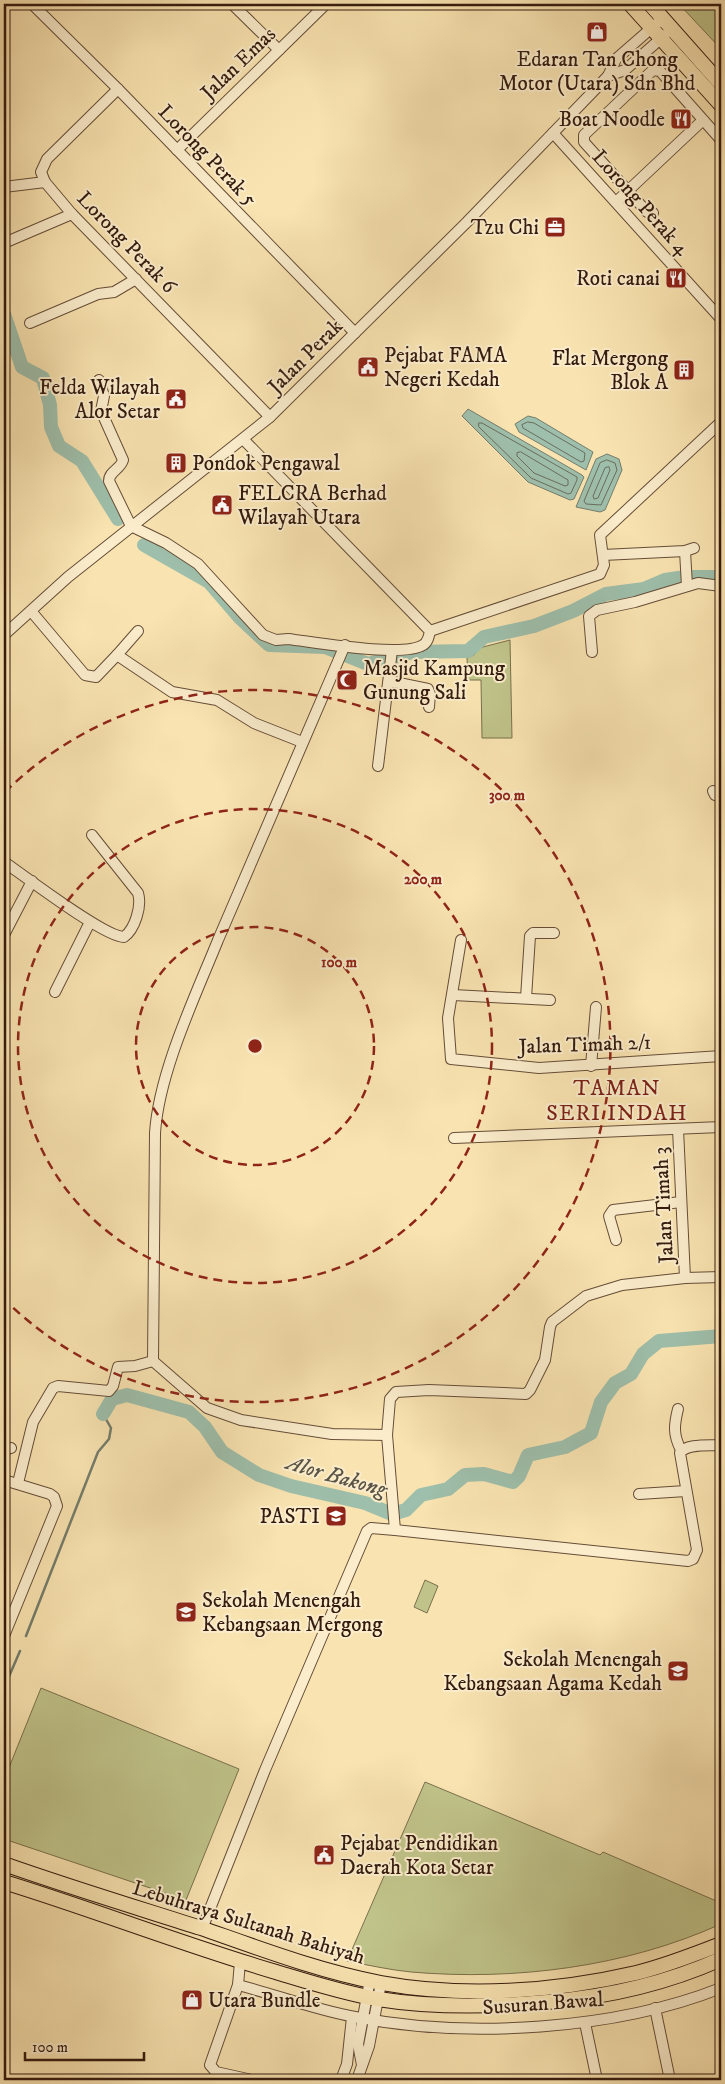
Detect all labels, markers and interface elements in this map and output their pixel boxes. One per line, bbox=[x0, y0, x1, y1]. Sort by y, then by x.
shop icon: Edaran Tan Chong Motor (Utara) Sdn Bhd bbox=[585, 20, 609, 44]
street label: Jalan Emas bbox=[194, 22, 282, 107]
place label: Edaran Tan Chong Motor (Utara) Sdn Bhd bbox=[499, 47, 696, 97]
street label: Lorong Perak 5 bbox=[152, 99, 262, 212]
place label: Boat Noodle bbox=[559, 107, 665, 133]
restaurant icon: Boat Noodle bbox=[669, 107, 693, 131]
street label: Lorong Perak 4 bbox=[586, 144, 695, 262]
street label: Lorong Perak 6 bbox=[71, 186, 182, 300]
place label: Tzu Chi bbox=[471, 215, 539, 241]
office icon: Tzu Chi bbox=[543, 215, 567, 239]
place label: Roti canai bbox=[576, 266, 660, 292]
restaurant icon: Roti canai bbox=[664, 266, 688, 290]
street label: Jalan Perak bbox=[261, 313, 349, 401]
place label: Pejabat FAMA Negeri Kedah bbox=[384, 343, 507, 393]
place label: Flat Mergong Blok A bbox=[552, 346, 669, 396]
public building icon: Pejabat FAMA Negeri Kedah bbox=[356, 355, 380, 379]
building icon: Flat Mergong Blok A bbox=[672, 358, 696, 382]
place label: Felda Wilayah Alor Setar bbox=[39, 375, 160, 425]
public building icon: Felda Wilayah Alor Setar bbox=[164, 387, 188, 411]
building icon: Pondok Pengawal bbox=[164, 451, 188, 475]
place label: Pondok Pengawal bbox=[192, 451, 340, 477]
place label: FELCRA Berhad Wilayah Utara bbox=[237, 481, 387, 531]
public building icon: FELCRA Berhad Wilayah Utara bbox=[210, 493, 234, 517]
place label: Masjid Kampung Gunung Sali bbox=[363, 656, 506, 706]
mosque icon: Masjid Kampung Gunung Sali bbox=[335, 668, 359, 692]
text: 300 m bbox=[489, 786, 526, 805]
text: 200 m bbox=[404, 870, 443, 889]
text: 100 m bbox=[321, 953, 358, 972]
street label: Jalan Timah 2/1 bbox=[516, 1030, 652, 1060]
centre of rings bbox=[246, 1037, 264, 1055]
district label: TAMAN SERI INDAH bbox=[546, 1075, 688, 1127]
street label: Jalan Timah 3 bbox=[648, 1146, 680, 1266]
water label: Alor Bakong bbox=[281, 1448, 392, 1504]
place label: PASTI bbox=[259, 1504, 320, 1530]
school or university icon: PASTI bbox=[324, 1504, 348, 1528]
place label: Sekolah Menengah Kebangsaan Mergong bbox=[202, 1588, 383, 1638]
school or university icon: Sekolah Menengah Kebangsaan Mergong bbox=[174, 1600, 198, 1624]
place label: Sekolah Menengah Kebangsaan Agama Kedah bbox=[443, 1647, 662, 1697]
school or university icon: Sekolah Menengah Kebangsaan Agama Kedah bbox=[666, 1659, 690, 1683]
place label: Pejabat Pendidikan Daerah Kota Setar bbox=[340, 1831, 498, 1881]
public building icon: Pejabat Pendidikan Daerah Kota Setar bbox=[312, 1843, 336, 1867]
street label: Lebuhraya Sultanah Bahiyah bbox=[129, 1875, 368, 1971]
street label: Susuran Bawal bbox=[482, 1987, 605, 2021]
shop icon: Utara Bundle bbox=[180, 1988, 204, 2012]
place label: Utara Bundle bbox=[208, 1988, 321, 2014]
scale bar bbox=[25, 2029, 144, 2061]
text: 100 m bbox=[32, 2038, 68, 2057]

